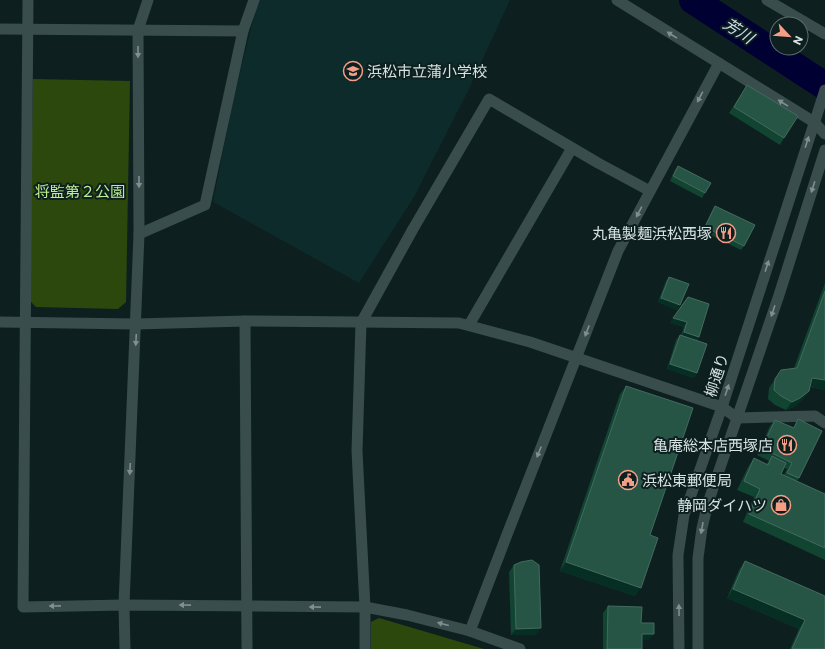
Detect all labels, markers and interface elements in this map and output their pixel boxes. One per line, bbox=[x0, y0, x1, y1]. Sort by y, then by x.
water label: 芳川 bbox=[720, 13, 759, 48]
north arrow bbox=[769, 16, 809, 56]
one-way arrow bbox=[666, 31, 678, 38]
text: N bbox=[791, 34, 806, 47]
one-way arrow bbox=[135, 46, 141, 59]
school or university icon: 浜松市立蒲小学校 bbox=[342, 60, 364, 82]
place label: 浜松市立蒲小学校 bbox=[367, 62, 487, 80]
one-way arrow bbox=[697, 92, 704, 103]
one-way arrow bbox=[777, 99, 789, 106]
one-way arrow bbox=[804, 136, 810, 148]
one-way arrow bbox=[136, 176, 142, 189]
park label: 将監第２公園 bbox=[35, 182, 125, 200]
one-way arrow bbox=[810, 182, 816, 194]
one-way arrow bbox=[636, 206, 642, 218]
restaurant icon: 丸亀製麺浜松西塚 bbox=[715, 222, 737, 244]
place label: 丸亀製麺浜松西塚 bbox=[592, 224, 712, 242]
one-way arrow bbox=[764, 260, 770, 272]
one-way arrow bbox=[770, 306, 776, 318]
one-way arrow bbox=[584, 326, 590, 337]
one-way arrow bbox=[132, 334, 139, 346]
street label: 柳通り bbox=[700, 351, 732, 399]
one-way arrow bbox=[724, 383, 730, 395]
restaurant icon: 亀庵総本店西塚店 bbox=[776, 434, 798, 456]
place label: 亀庵総本店西塚店 bbox=[653, 436, 773, 454]
one-way arrow bbox=[536, 447, 542, 459]
one-way arrow bbox=[127, 463, 133, 476]
public building icon: 浜松東郵便局 bbox=[617, 469, 639, 491]
place label: 浜松東郵便局 bbox=[642, 471, 732, 489]
shop icon: 静岡ダイハツ bbox=[770, 494, 792, 516]
place label: 静岡ダイハツ bbox=[677, 496, 767, 514]
one-way arrow bbox=[699, 522, 705, 534]
one-way arrow bbox=[178, 602, 191, 608]
one-way arrow bbox=[48, 603, 61, 609]
one-way arrow bbox=[676, 603, 682, 616]
one-way arrow bbox=[308, 604, 321, 610]
one-way arrow bbox=[437, 621, 449, 627]

